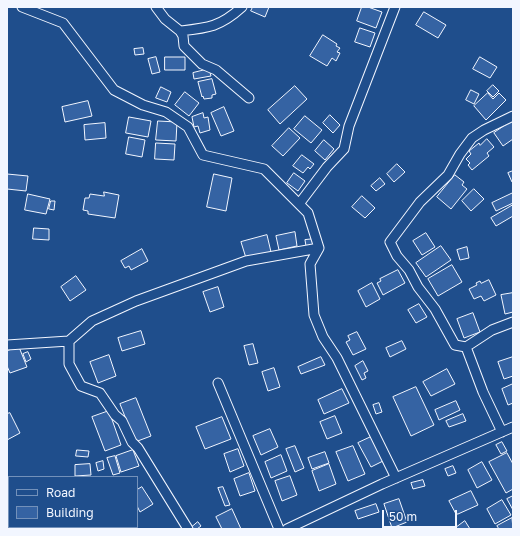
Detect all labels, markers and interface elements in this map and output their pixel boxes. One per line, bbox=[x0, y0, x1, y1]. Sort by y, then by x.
legend bbox=[8, 476, 138, 528]
text: Road bbox=[46, 485, 75, 500]
scale bar bbox=[384, 502, 459, 528]
text: Building bbox=[46, 505, 94, 520]
text: 50 m bbox=[389, 509, 417, 524]

